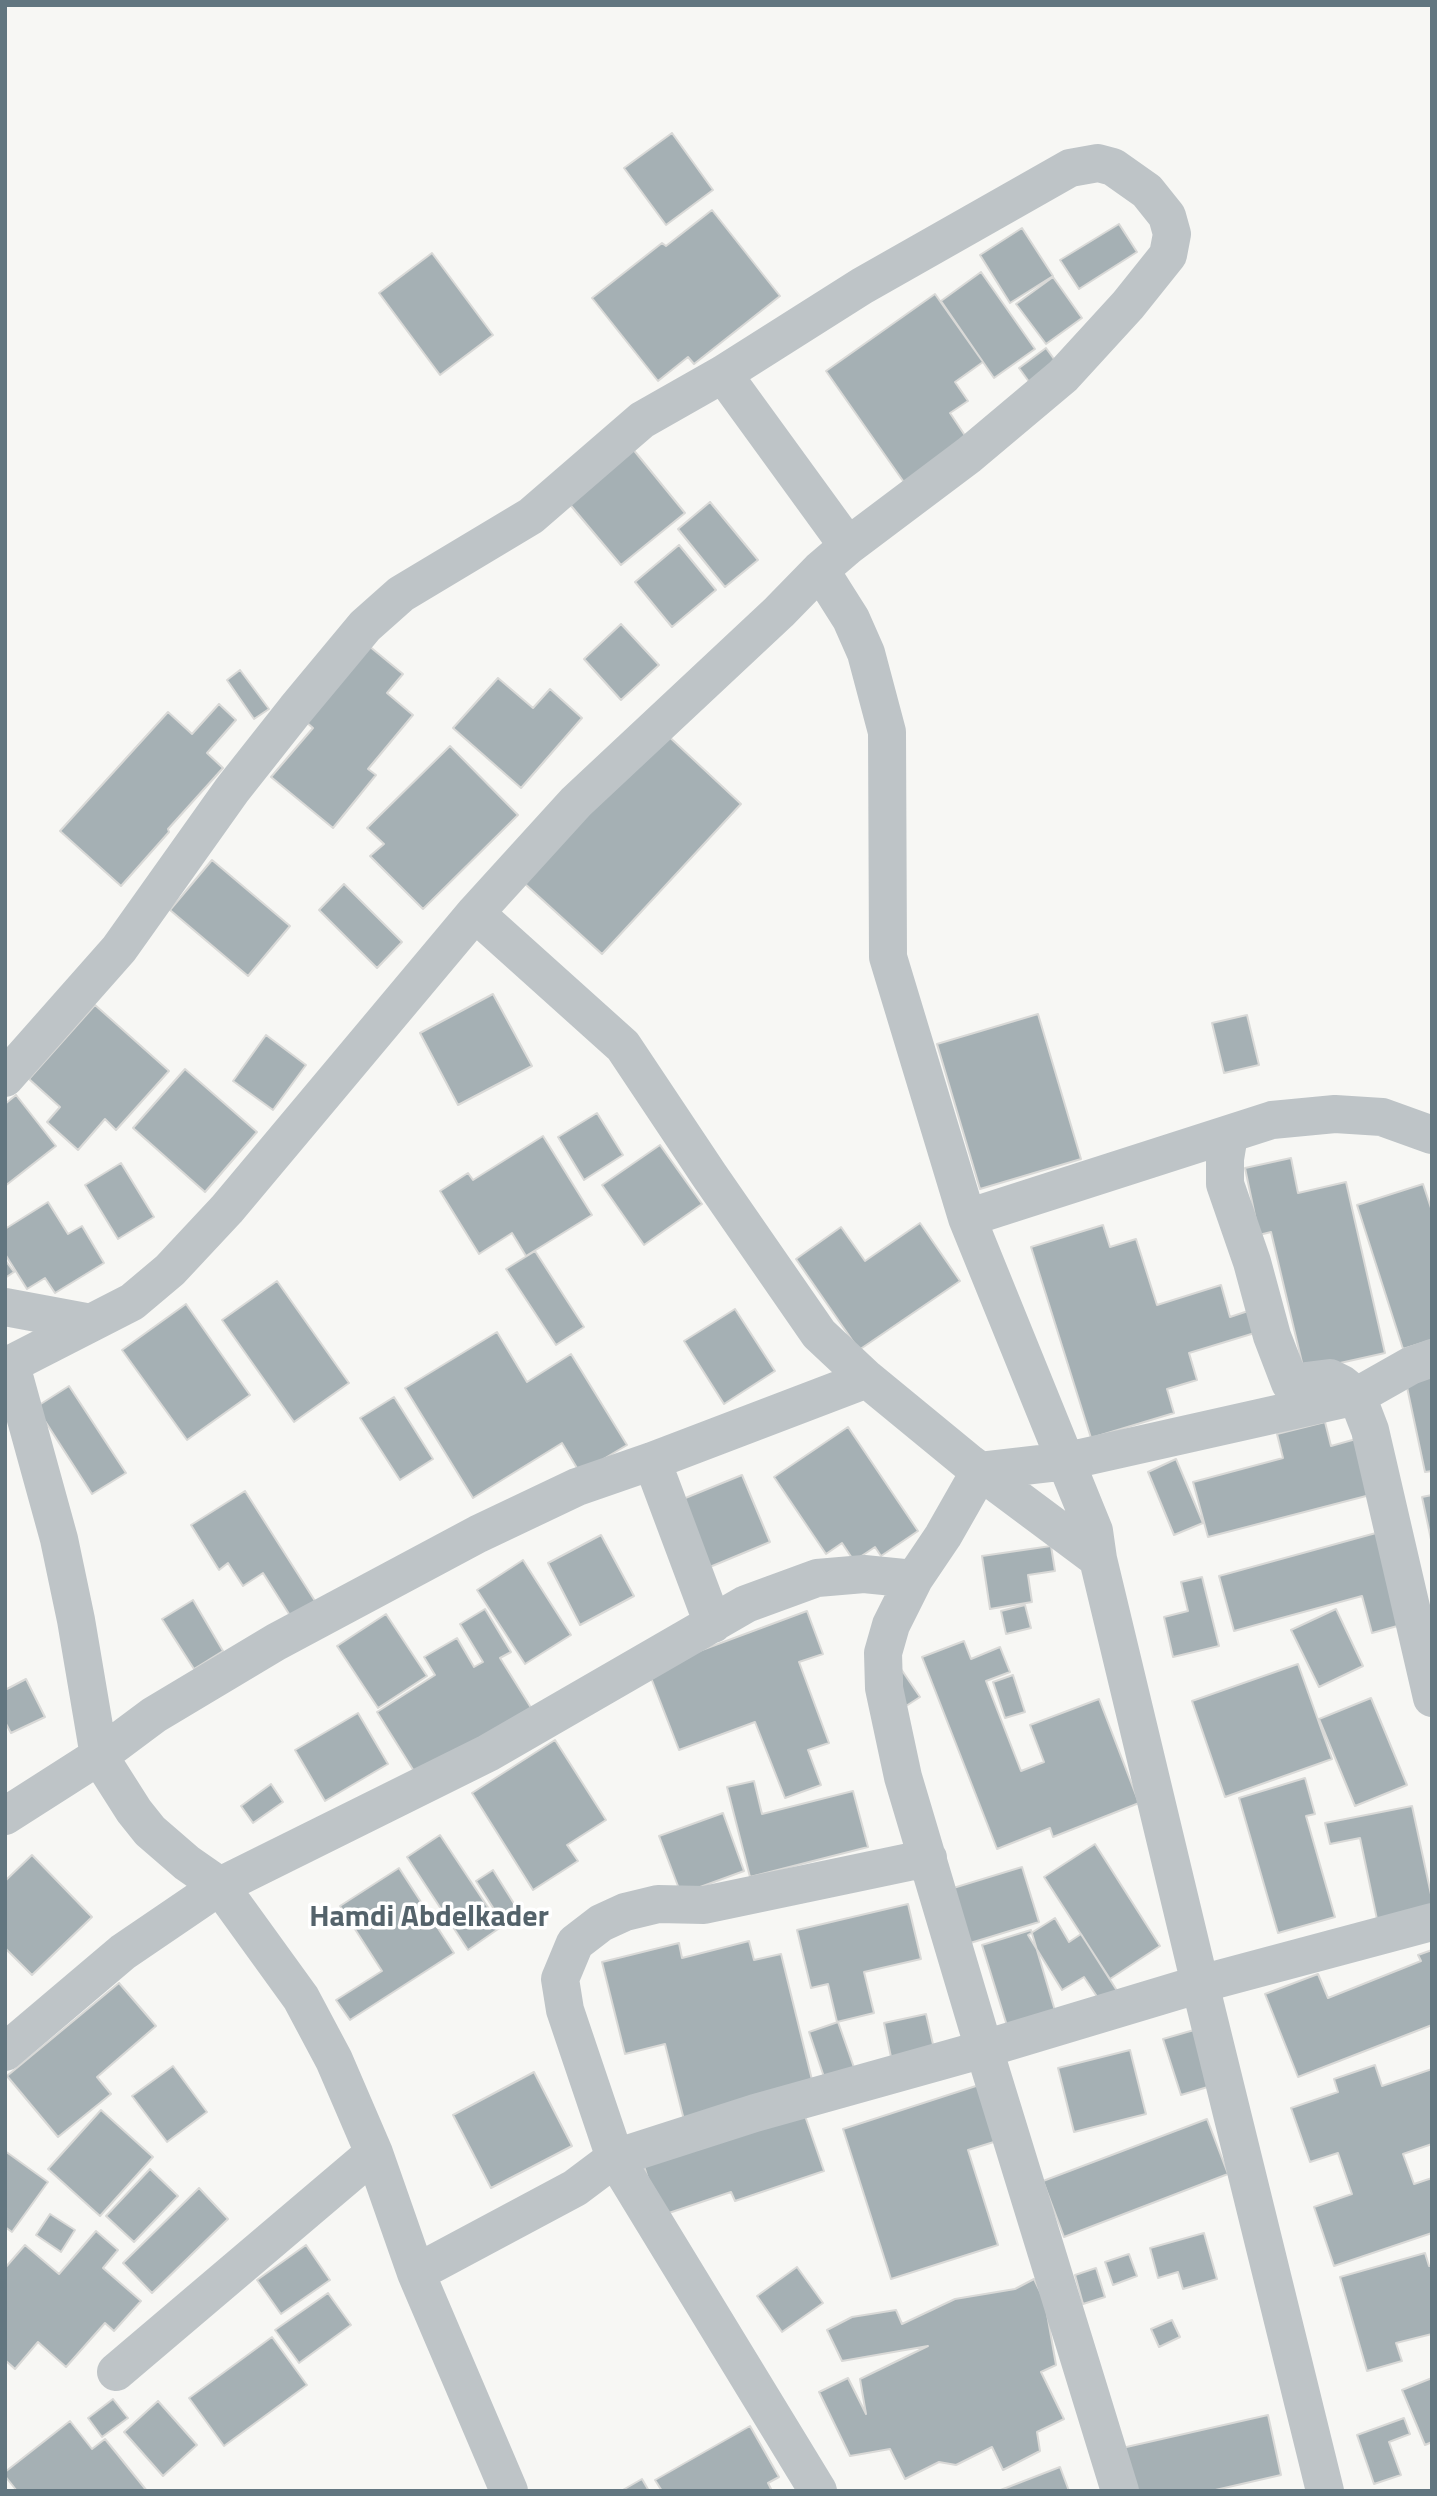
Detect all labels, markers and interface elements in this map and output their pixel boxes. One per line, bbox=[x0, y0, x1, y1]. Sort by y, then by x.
district label: Hamdi Abdelkader bbox=[309, 1901, 549, 1937]

